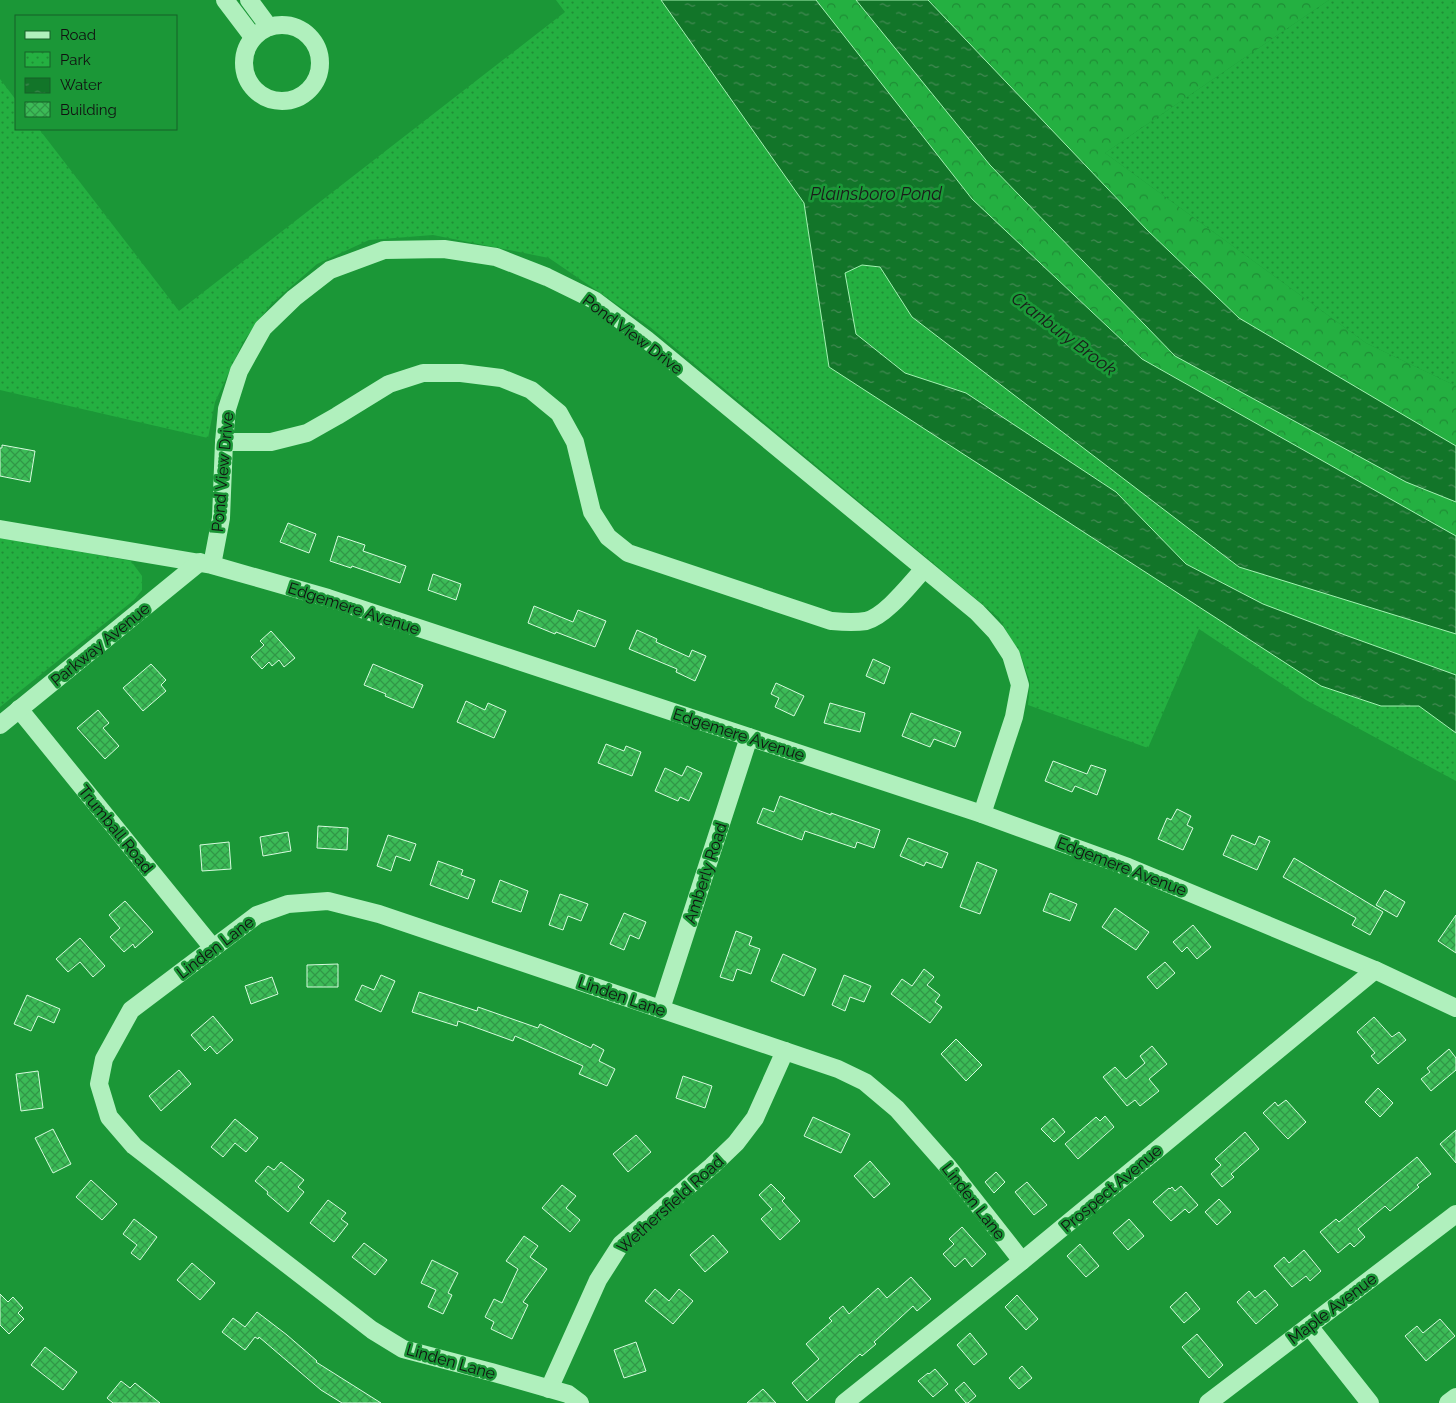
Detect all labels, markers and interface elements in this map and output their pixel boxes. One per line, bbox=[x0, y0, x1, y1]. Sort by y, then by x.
legend bbox=[15, 15, 178, 130]
text: Road bbox=[60, 26, 96, 44]
text: Park bbox=[60, 51, 91, 69]
text: Water bbox=[60, 76, 103, 94]
text: Building bbox=[60, 101, 117, 119]
water label: Plainsboro Pond bbox=[810, 183, 943, 204]
water label: Cranbury Brook bbox=[1008, 287, 1121, 380]
street label: Pond View Drive bbox=[579, 291, 687, 378]
street label: Pond View Drive bbox=[208, 411, 237, 533]
street label: Edgemere Avenue bbox=[286, 578, 422, 639]
street label: Parkway Avenue bbox=[47, 599, 154, 690]
street label: Edgemere Avenue bbox=[671, 704, 807, 765]
street label: Trumball Road bbox=[74, 782, 157, 877]
street label: Amberly Road bbox=[680, 820, 731, 926]
street label: Edgemere Avenue bbox=[1054, 833, 1189, 900]
street label: Linden Lane bbox=[173, 912, 258, 983]
street label: Linden Lane bbox=[575, 973, 668, 1020]
street label: Prospect Avenue bbox=[1057, 1141, 1166, 1236]
street label: Wethersfield Road bbox=[613, 1152, 727, 1257]
street label: Linden Lane bbox=[938, 1159, 1009, 1243]
street label: Maple Avenue bbox=[1284, 1269, 1380, 1348]
street label: Linden Lane bbox=[404, 1340, 498, 1383]

